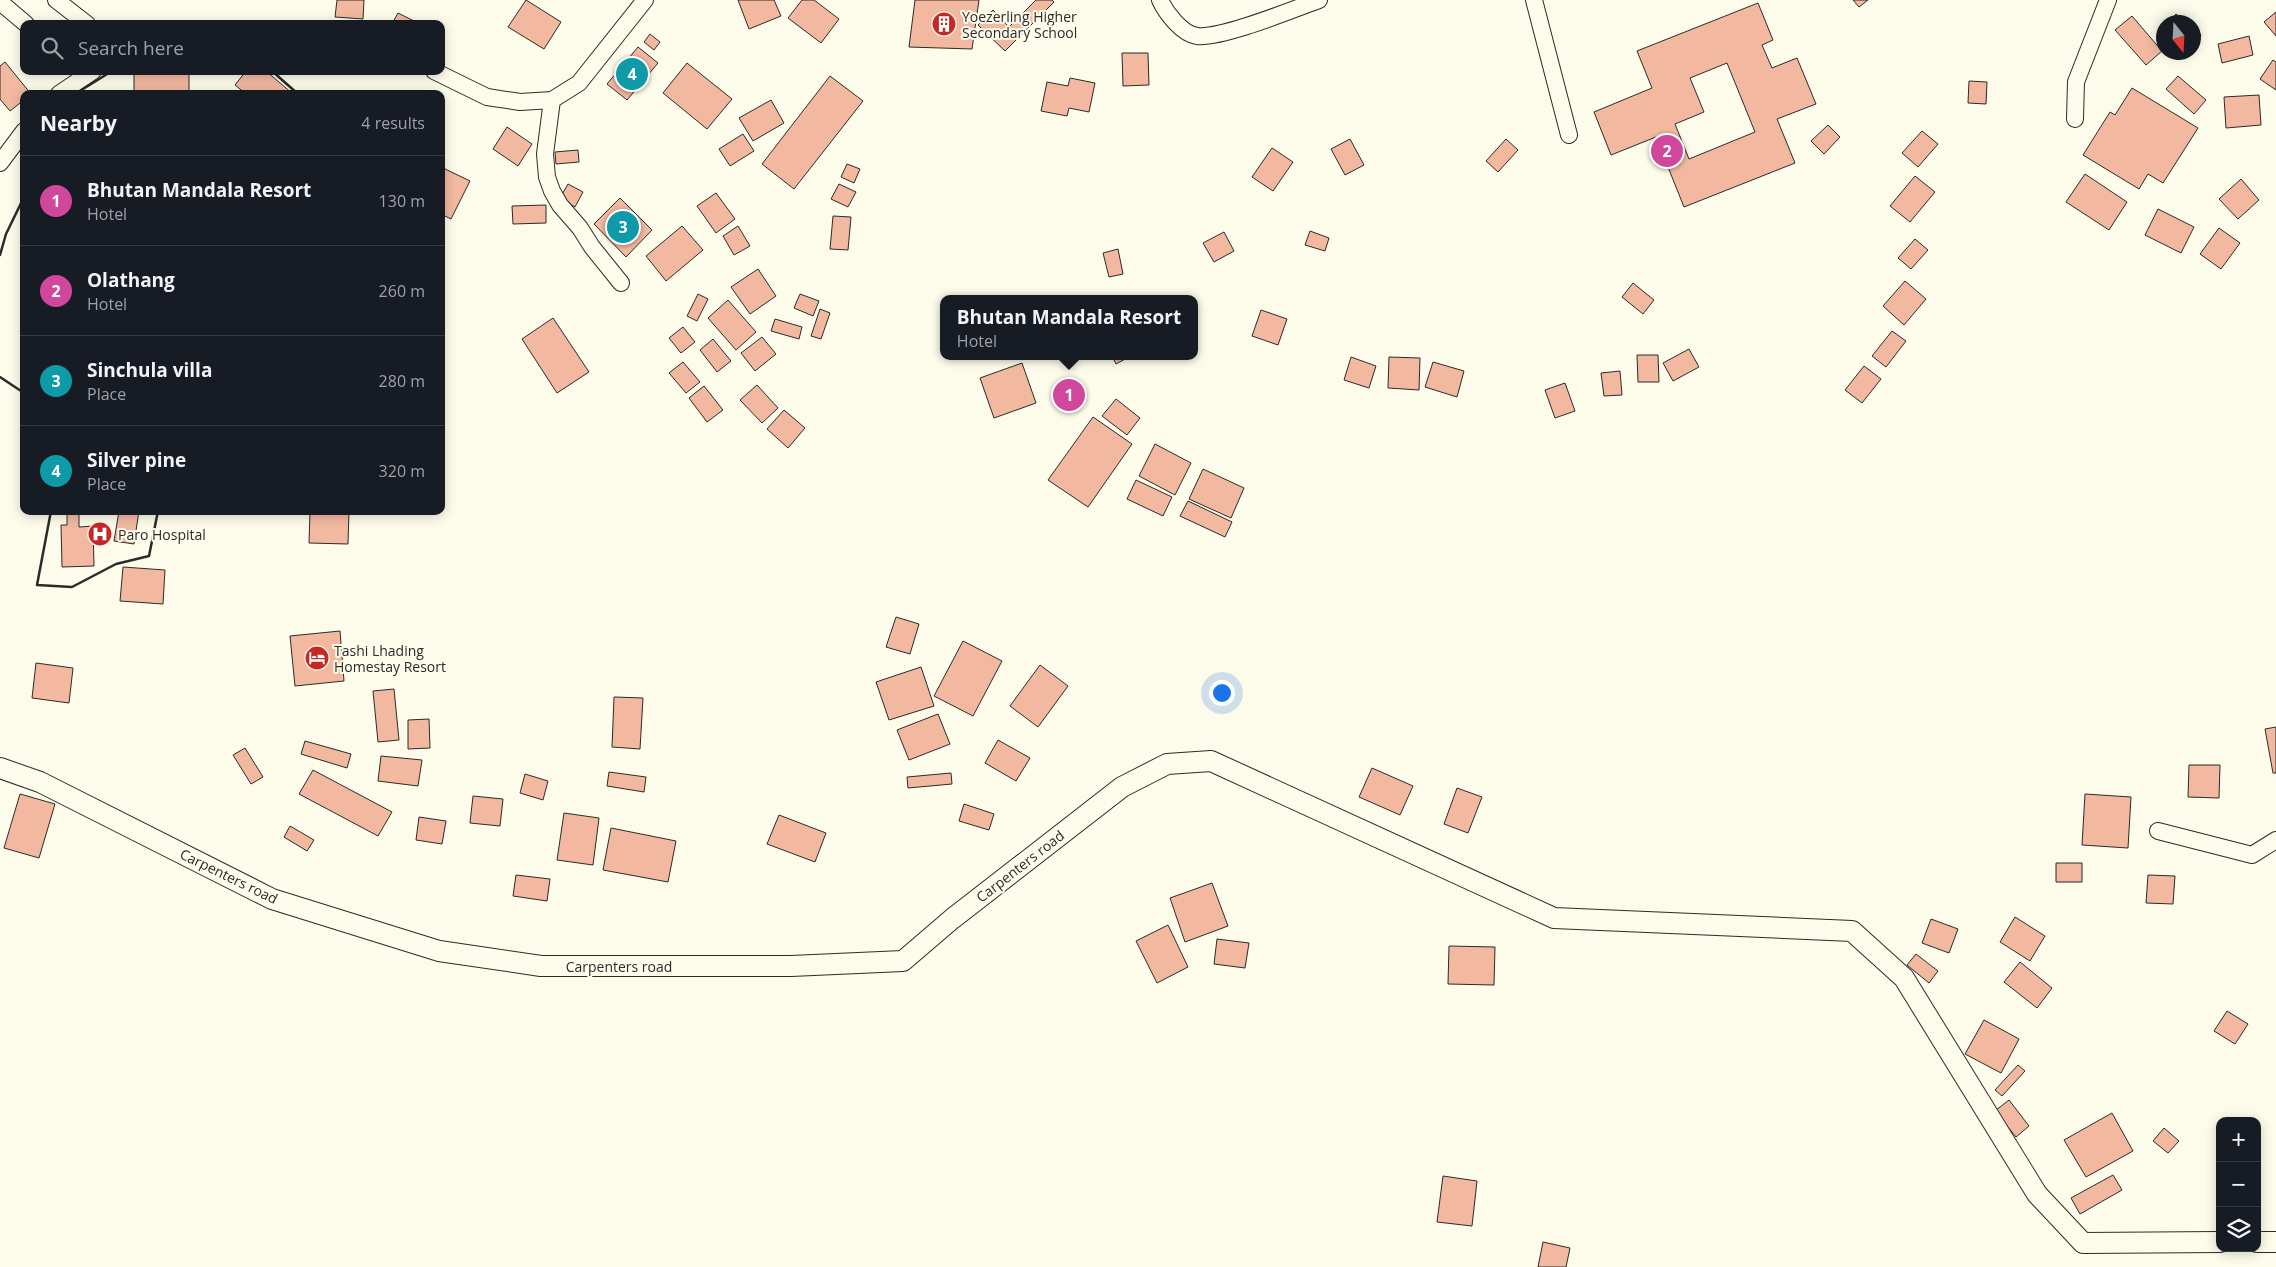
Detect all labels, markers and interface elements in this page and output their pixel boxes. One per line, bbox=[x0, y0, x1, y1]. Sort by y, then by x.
place label: Yoezerling Higher Secondary School bbox=[962, 7, 1077, 42]
building icon: Yoezerling Higher Secondary School bbox=[931, 11, 957, 37]
north arrow bbox=[2156, 15, 2201, 60]
search box bbox=[20, 20, 445, 75]
icon: search bbox=[38, 34, 66, 62]
text: Search here bbox=[78, 35, 184, 61]
pin: 4 bbox=[616, 55, 648, 93]
text: Nearby bbox=[40, 109, 117, 137]
text: 4 results bbox=[361, 112, 425, 134]
pin: 2 bbox=[1651, 132, 1683, 170]
text: Bhutan Mandala Resort bbox=[87, 177, 311, 203]
text: 1 bbox=[51, 190, 61, 212]
text: 130 m bbox=[379, 190, 425, 212]
text: Hotel bbox=[87, 203, 127, 225]
pin: 3 bbox=[607, 208, 639, 246]
text: Olathang bbox=[87, 267, 175, 293]
text: 2 bbox=[51, 280, 61, 302]
text: 260 m bbox=[379, 280, 425, 302]
text: Hotel bbox=[87, 293, 127, 315]
popup bbox=[940, 295, 1198, 360]
text: Bhutan Mandala Resort bbox=[957, 304, 1181, 330]
text: Hotel bbox=[957, 330, 997, 352]
text: Sinchula villa bbox=[87, 357, 212, 383]
text: 3 bbox=[51, 370, 61, 392]
text: 280 m bbox=[379, 370, 425, 392]
pin: 1 bbox=[1053, 376, 1085, 414]
text: Place bbox=[87, 383, 126, 405]
text: Silver pine bbox=[87, 447, 186, 473]
text: 4 bbox=[51, 460, 61, 482]
text: 320 m bbox=[379, 460, 425, 482]
text: Place bbox=[87, 473, 126, 495]
hospital icon: Paro Hospital bbox=[87, 521, 113, 547]
place label: Paro Hospital bbox=[118, 525, 206, 544]
place label: Tashi Lhading Homestay Resort bbox=[334, 641, 446, 676]
hotel icon: Tashi Lhading Homestay Resort bbox=[304, 645, 330, 671]
your location bbox=[1209, 680, 1235, 706]
street label: Carpenters road bbox=[972, 826, 1068, 906]
street label: Carpenters road bbox=[177, 844, 281, 908]
street label: Carpenters road bbox=[566, 957, 672, 976]
map controls bbox=[2216, 1117, 2261, 1252]
button: + bbox=[2216, 1117, 2261, 1162]
button: − bbox=[2216, 1162, 2261, 1207]
button: layers bbox=[2216, 1207, 2261, 1252]

